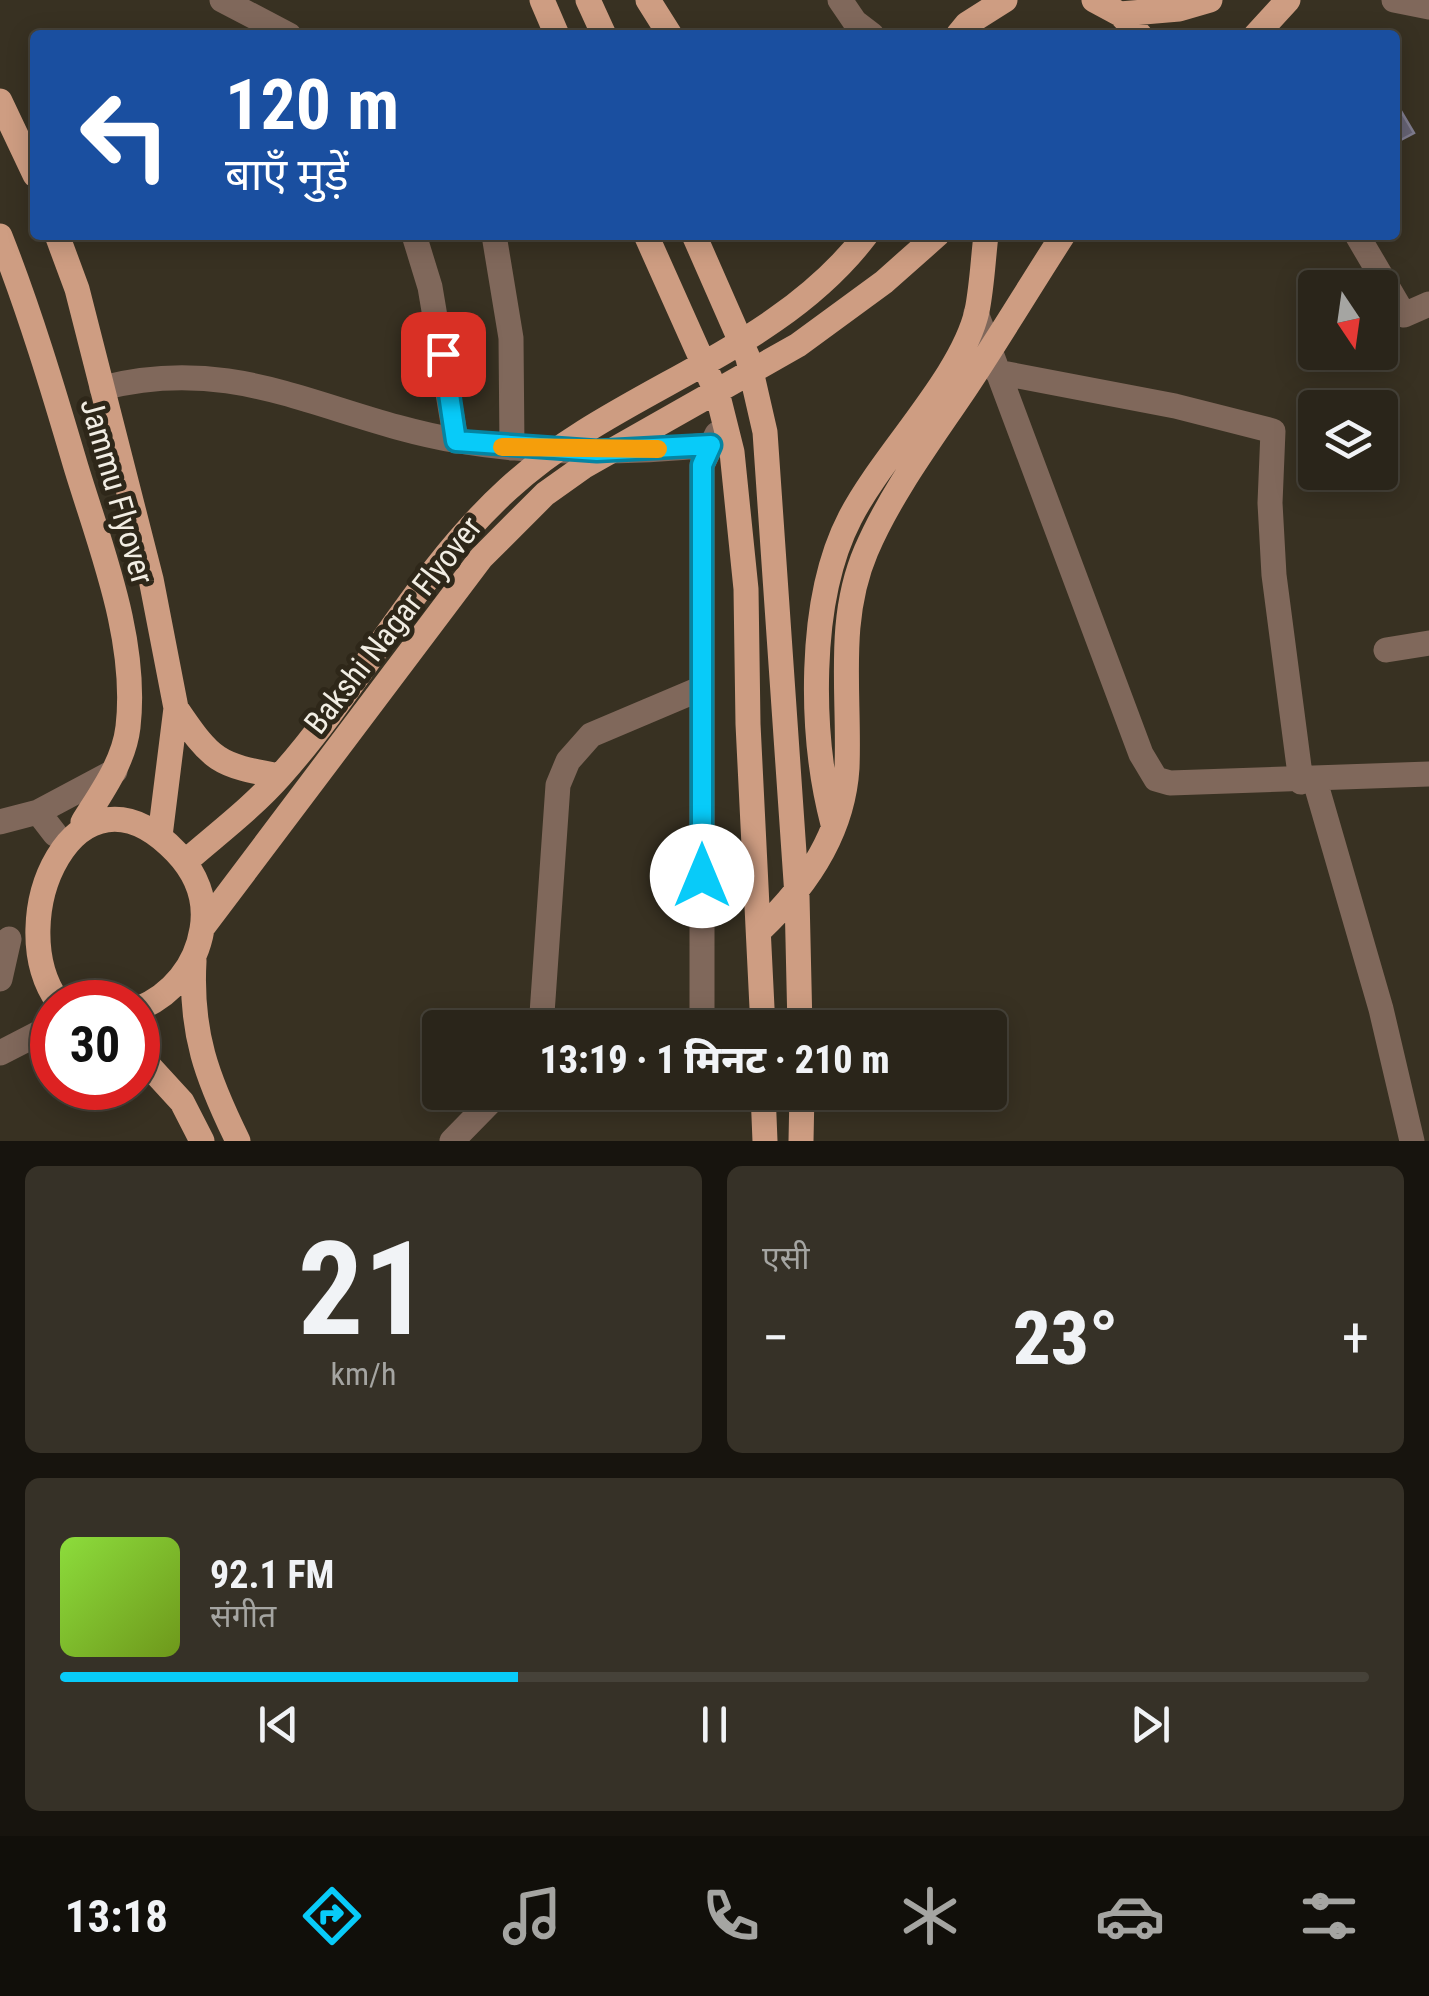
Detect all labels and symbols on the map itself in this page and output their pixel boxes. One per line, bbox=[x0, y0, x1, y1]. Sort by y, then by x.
north arrow bbox=[1298, 270, 1398, 370]
pin bbox=[401, 312, 486, 397]
street label: Jammu Flyover bbox=[72, 394, 162, 589]
street label: Bakshi Nagar Flyover bbox=[296, 509, 490, 741]
position arrow bbox=[650, 824, 754, 928]
speed limit sign: 30 bbox=[30, 980, 160, 1110]

